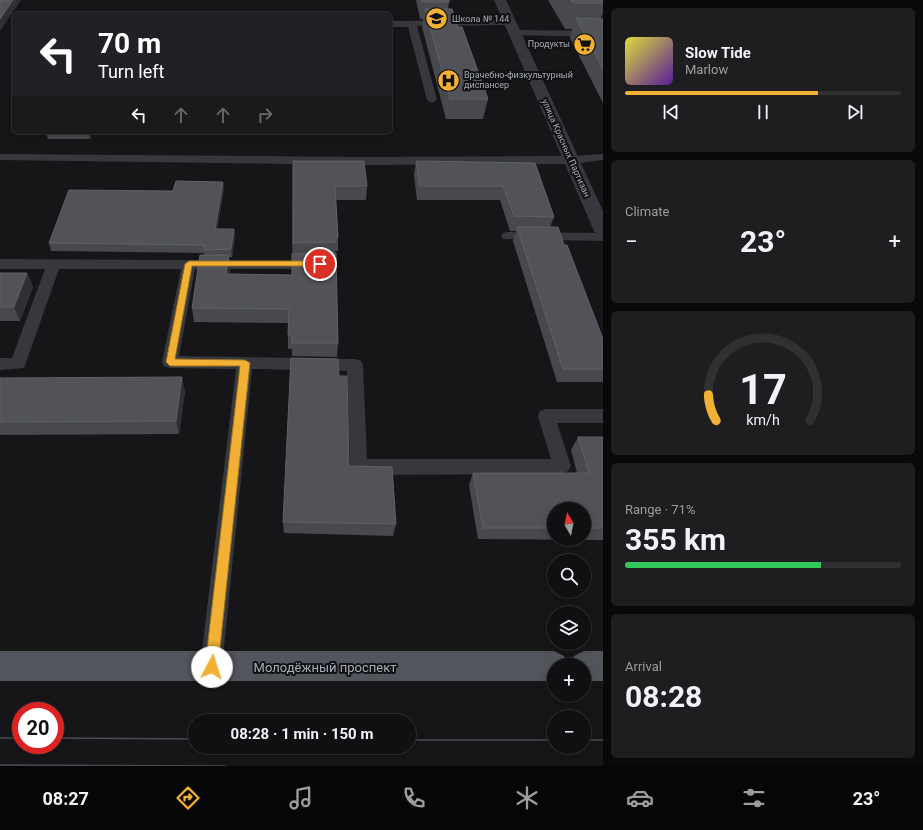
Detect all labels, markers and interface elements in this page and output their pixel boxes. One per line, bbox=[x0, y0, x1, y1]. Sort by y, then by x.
school or university icon: Школа № 144 bbox=[424, 6, 450, 32]
place label: Школа № 144 bbox=[452, 14, 509, 24]
text: 70 m bbox=[98, 27, 161, 60]
icon: left bbox=[32, 28, 84, 80]
supermarket icon: Продукты bbox=[572, 31, 598, 57]
place label: Продукты bbox=[528, 39, 570, 49]
text: Slow Tide bbox=[685, 44, 751, 62]
text: Turn left bbox=[98, 61, 164, 82]
text: Marlow bbox=[685, 62, 728, 77]
hospital icon: Врачебно-физкультурный диспансер bbox=[436, 67, 462, 93]
place label: Врачебно-физкультурный диспансер bbox=[464, 70, 573, 90]
street label: улица Красных Партизан bbox=[540, 97, 592, 199]
icon: previous bbox=[660, 101, 682, 123]
icon: pause bbox=[752, 101, 774, 123]
icon: next bbox=[844, 101, 866, 123]
icon: left bbox=[128, 104, 150, 126]
icon: ahead bbox=[170, 104, 192, 126]
icon: ahead bbox=[212, 104, 234, 126]
icon: right bbox=[254, 104, 276, 126]
text: Climate bbox=[625, 204, 669, 219]
text: 23° bbox=[740, 224, 786, 259]
text: − bbox=[625, 229, 638, 254]
text: + bbox=[889, 229, 901, 254]
pin bbox=[303, 247, 337, 281]
icon: arrive bbox=[309, 253, 331, 275]
text: 17 bbox=[739, 365, 787, 414]
text: km/h bbox=[746, 412, 780, 428]
north arrow bbox=[547, 502, 591, 546]
map controls bbox=[547, 502, 591, 754]
text: Range · 71% bbox=[625, 502, 695, 517]
text: 355 km bbox=[625, 522, 726, 557]
button: search bbox=[547, 554, 591, 598]
button: layers bbox=[547, 606, 591, 650]
position arrow bbox=[191, 646, 233, 688]
button: + bbox=[547, 658, 591, 702]
text: Arrival bbox=[625, 659, 662, 674]
street label: Молодёжный проспект bbox=[254, 660, 396, 675]
text: 08:28 bbox=[625, 679, 702, 714]
speed limit sign: 20 bbox=[12, 702, 64, 754]
button: − bbox=[547, 710, 591, 754]
text: 08:28 · 1 min · 150 m bbox=[231, 725, 373, 743]
icon: directions bbox=[174, 784, 202, 812]
icon: music bbox=[287, 784, 315, 812]
icon: phone bbox=[400, 784, 428, 812]
icon: climate bbox=[513, 784, 541, 812]
icon: car bbox=[626, 784, 654, 812]
icon: filters bbox=[740, 784, 768, 812]
text: 08:27 bbox=[43, 788, 89, 809]
text: 23° bbox=[853, 788, 880, 809]

